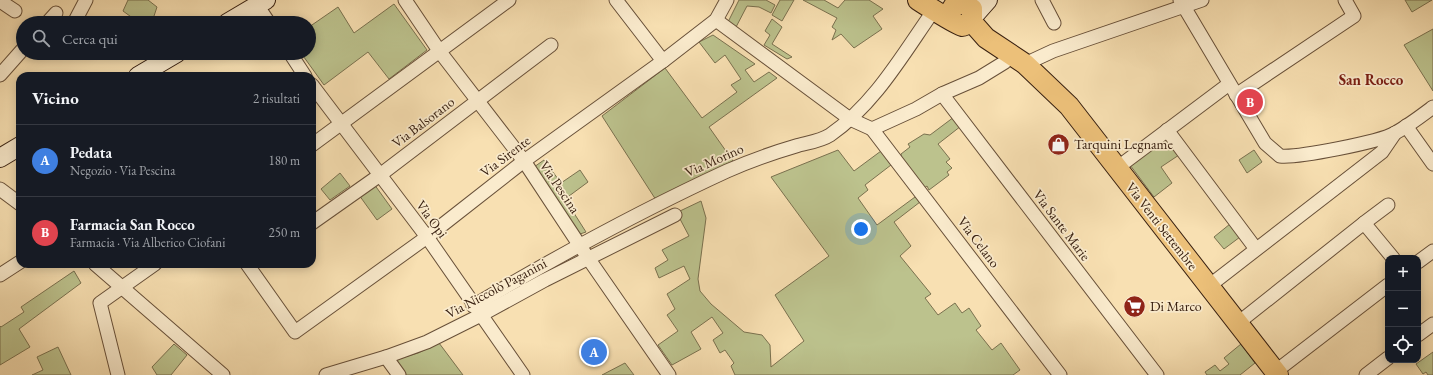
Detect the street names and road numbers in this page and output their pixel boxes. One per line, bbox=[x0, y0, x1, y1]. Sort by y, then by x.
street label: Via Balsorano bbox=[388, 92, 458, 152]
street label: Via Sirente bbox=[476, 131, 534, 181]
street label: Via Morino bbox=[682, 139, 746, 181]
street label: Via Pescina bbox=[536, 157, 584, 217]
street label: Via Venti Settembre bbox=[1122, 178, 1202, 274]
street label: Via Sante Marie bbox=[1029, 186, 1095, 265]
street label: Via Opi bbox=[412, 197, 452, 242]
street label: Via Celano bbox=[954, 213, 1004, 271]
street label: Via Niccolò Paganini bbox=[442, 253, 550, 322]

